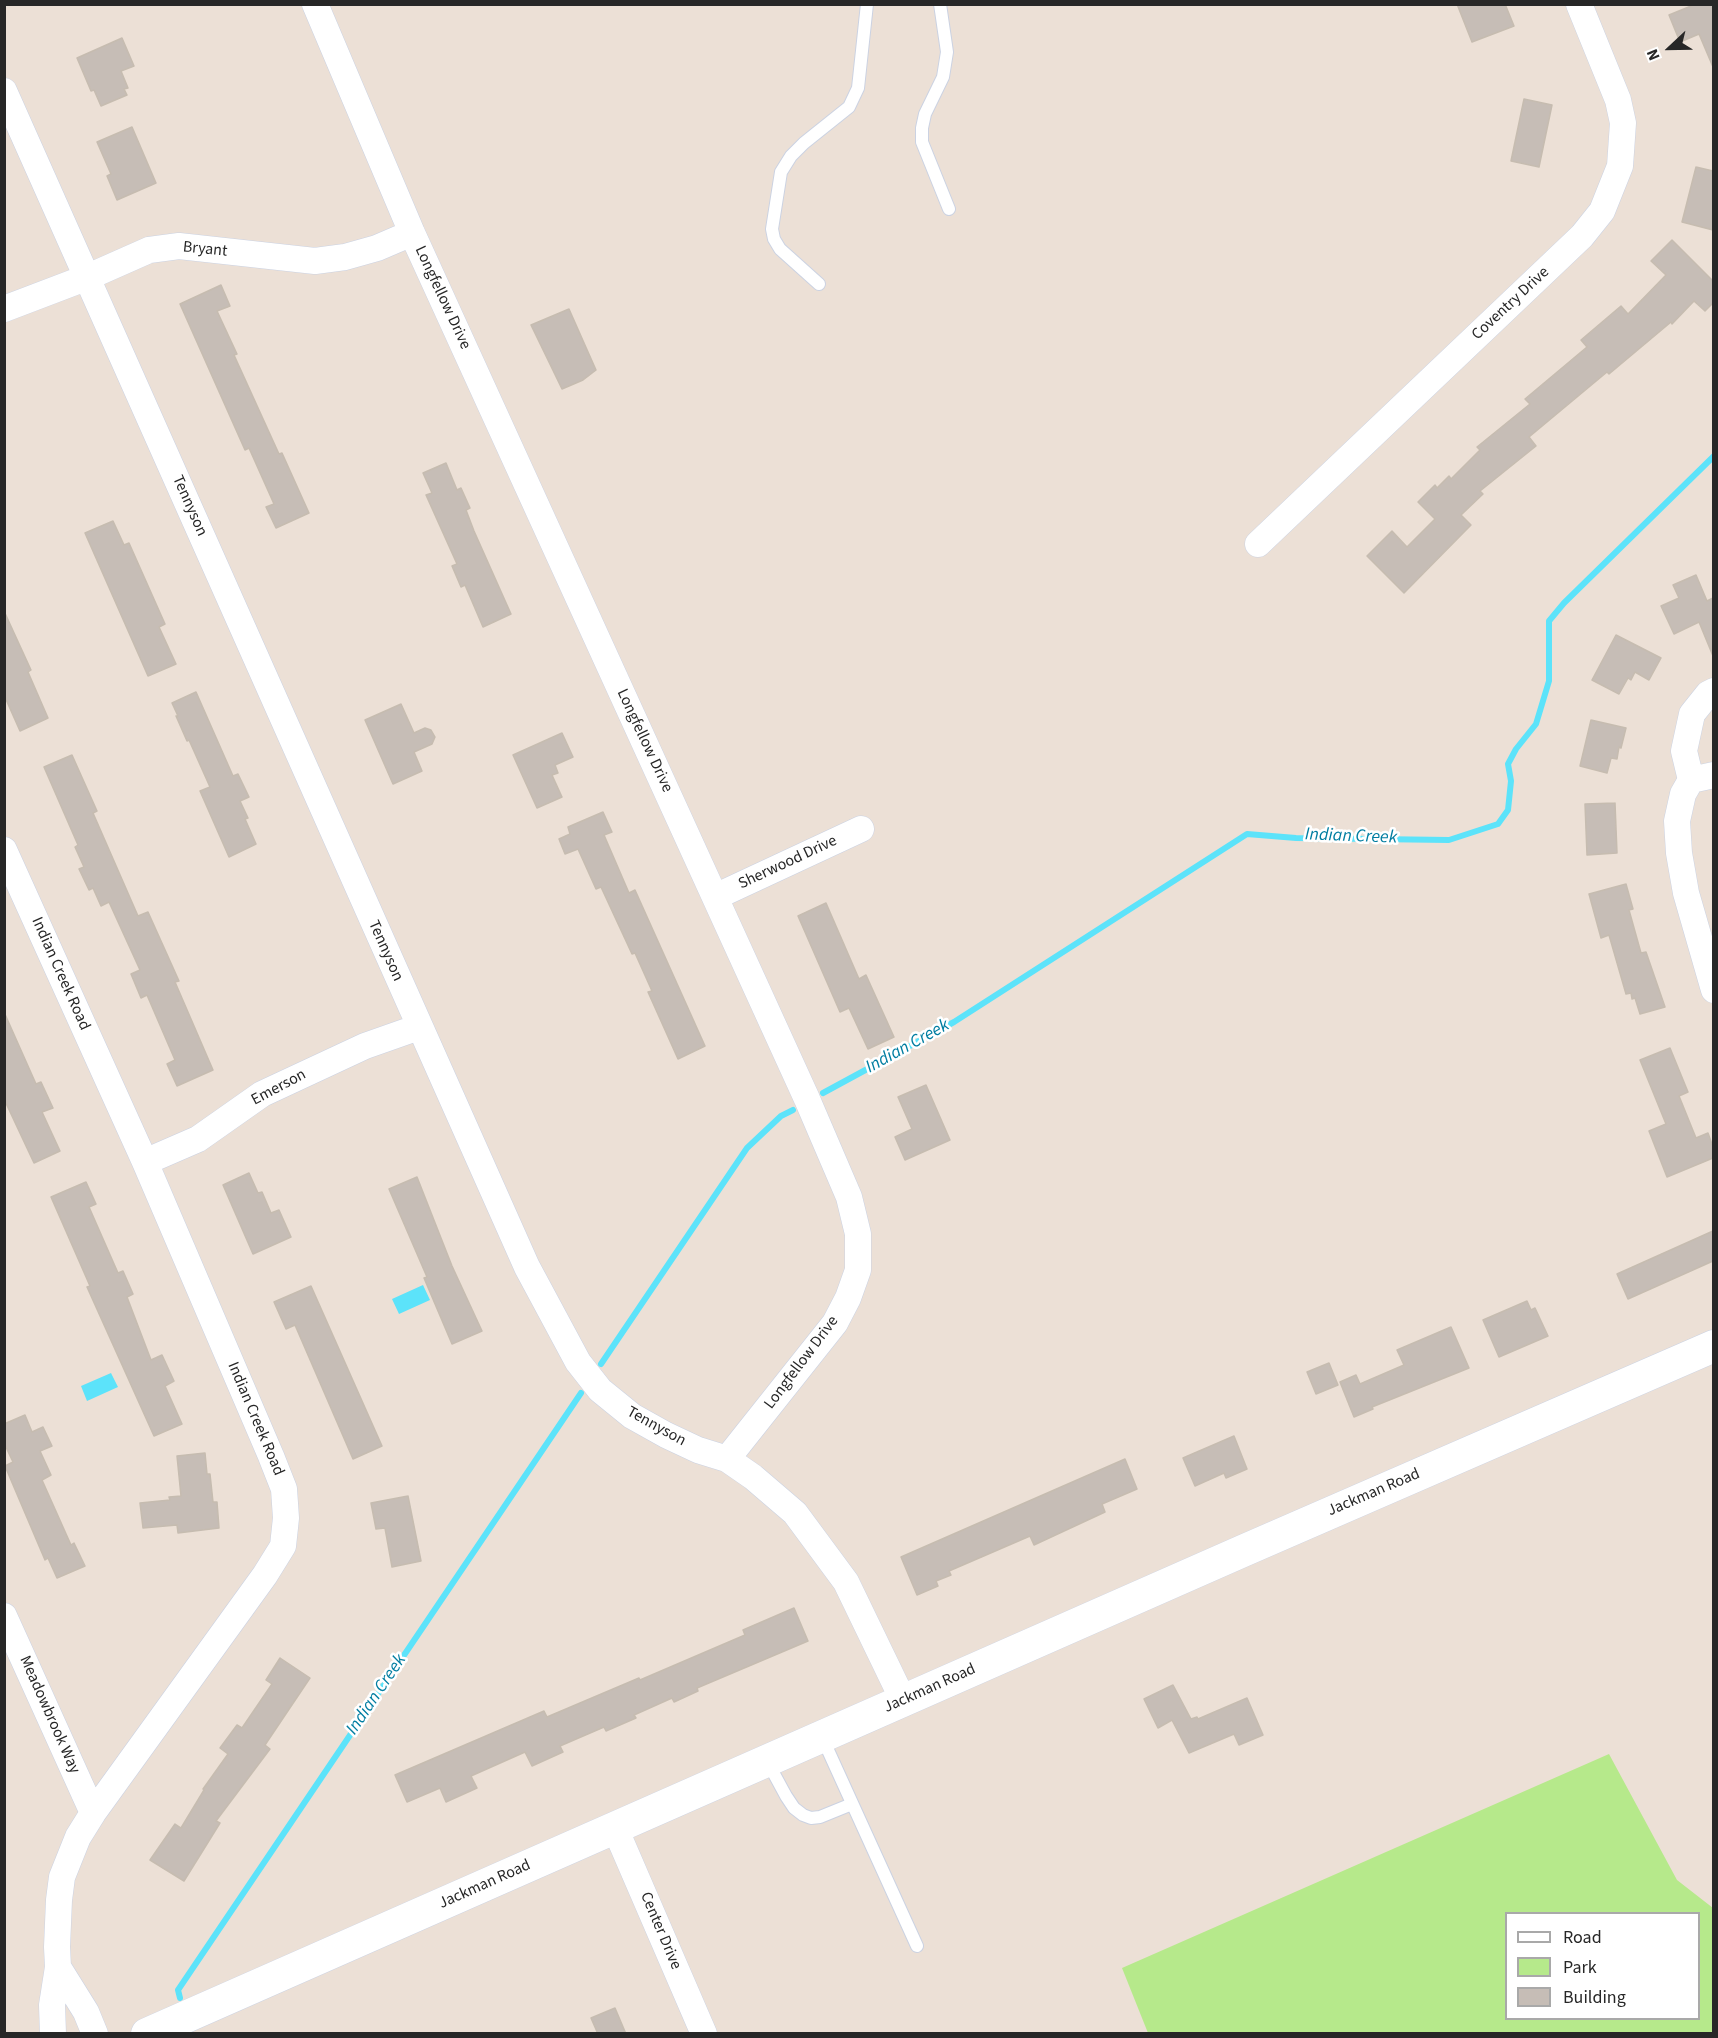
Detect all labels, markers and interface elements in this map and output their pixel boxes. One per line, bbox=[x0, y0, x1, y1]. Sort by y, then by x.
north arrow bbox=[1640, 18, 1700, 78]
text: N bbox=[1641, 46, 1666, 64]
street label: Bryant bbox=[182, 238, 228, 262]
street label: Longfellow Drive bbox=[410, 243, 474, 353]
street label: Coventry Drive bbox=[1468, 263, 1554, 345]
street label: Tennyson bbox=[167, 473, 211, 539]
street label: Longfellow Drive bbox=[612, 686, 676, 796]
water label: Indian Creek bbox=[1305, 825, 1397, 849]
street label: Sherwood Drive bbox=[736, 832, 840, 894]
street label: Indian Creek Road bbox=[26, 915, 94, 1033]
street label: Tennyson bbox=[363, 918, 407, 984]
water label: Indian Creek bbox=[862, 1015, 954, 1079]
street label: Emerson bbox=[248, 1066, 310, 1110]
street label: Longfellow Drive bbox=[761, 1313, 843, 1413]
street label: Indian Creek Road bbox=[222, 1359, 288, 1479]
street label: Tennyson bbox=[623, 1403, 689, 1451]
street label: Jackman Road bbox=[1325, 1465, 1423, 1521]
water label: Indian Creek bbox=[342, 1651, 412, 1739]
street label: Meadowbrook Way bbox=[14, 1653, 84, 1777]
street label: Jackman Road bbox=[881, 1660, 979, 1718]
street label: Jackman Road bbox=[436, 1856, 534, 1914]
street label: Center Drive bbox=[635, 1889, 685, 1973]
legend bbox=[1505, 1912, 1700, 2020]
text: Road bbox=[1563, 1925, 1602, 1950]
text: Park bbox=[1563, 1955, 1597, 1980]
text: Building bbox=[1563, 1985, 1626, 2010]

